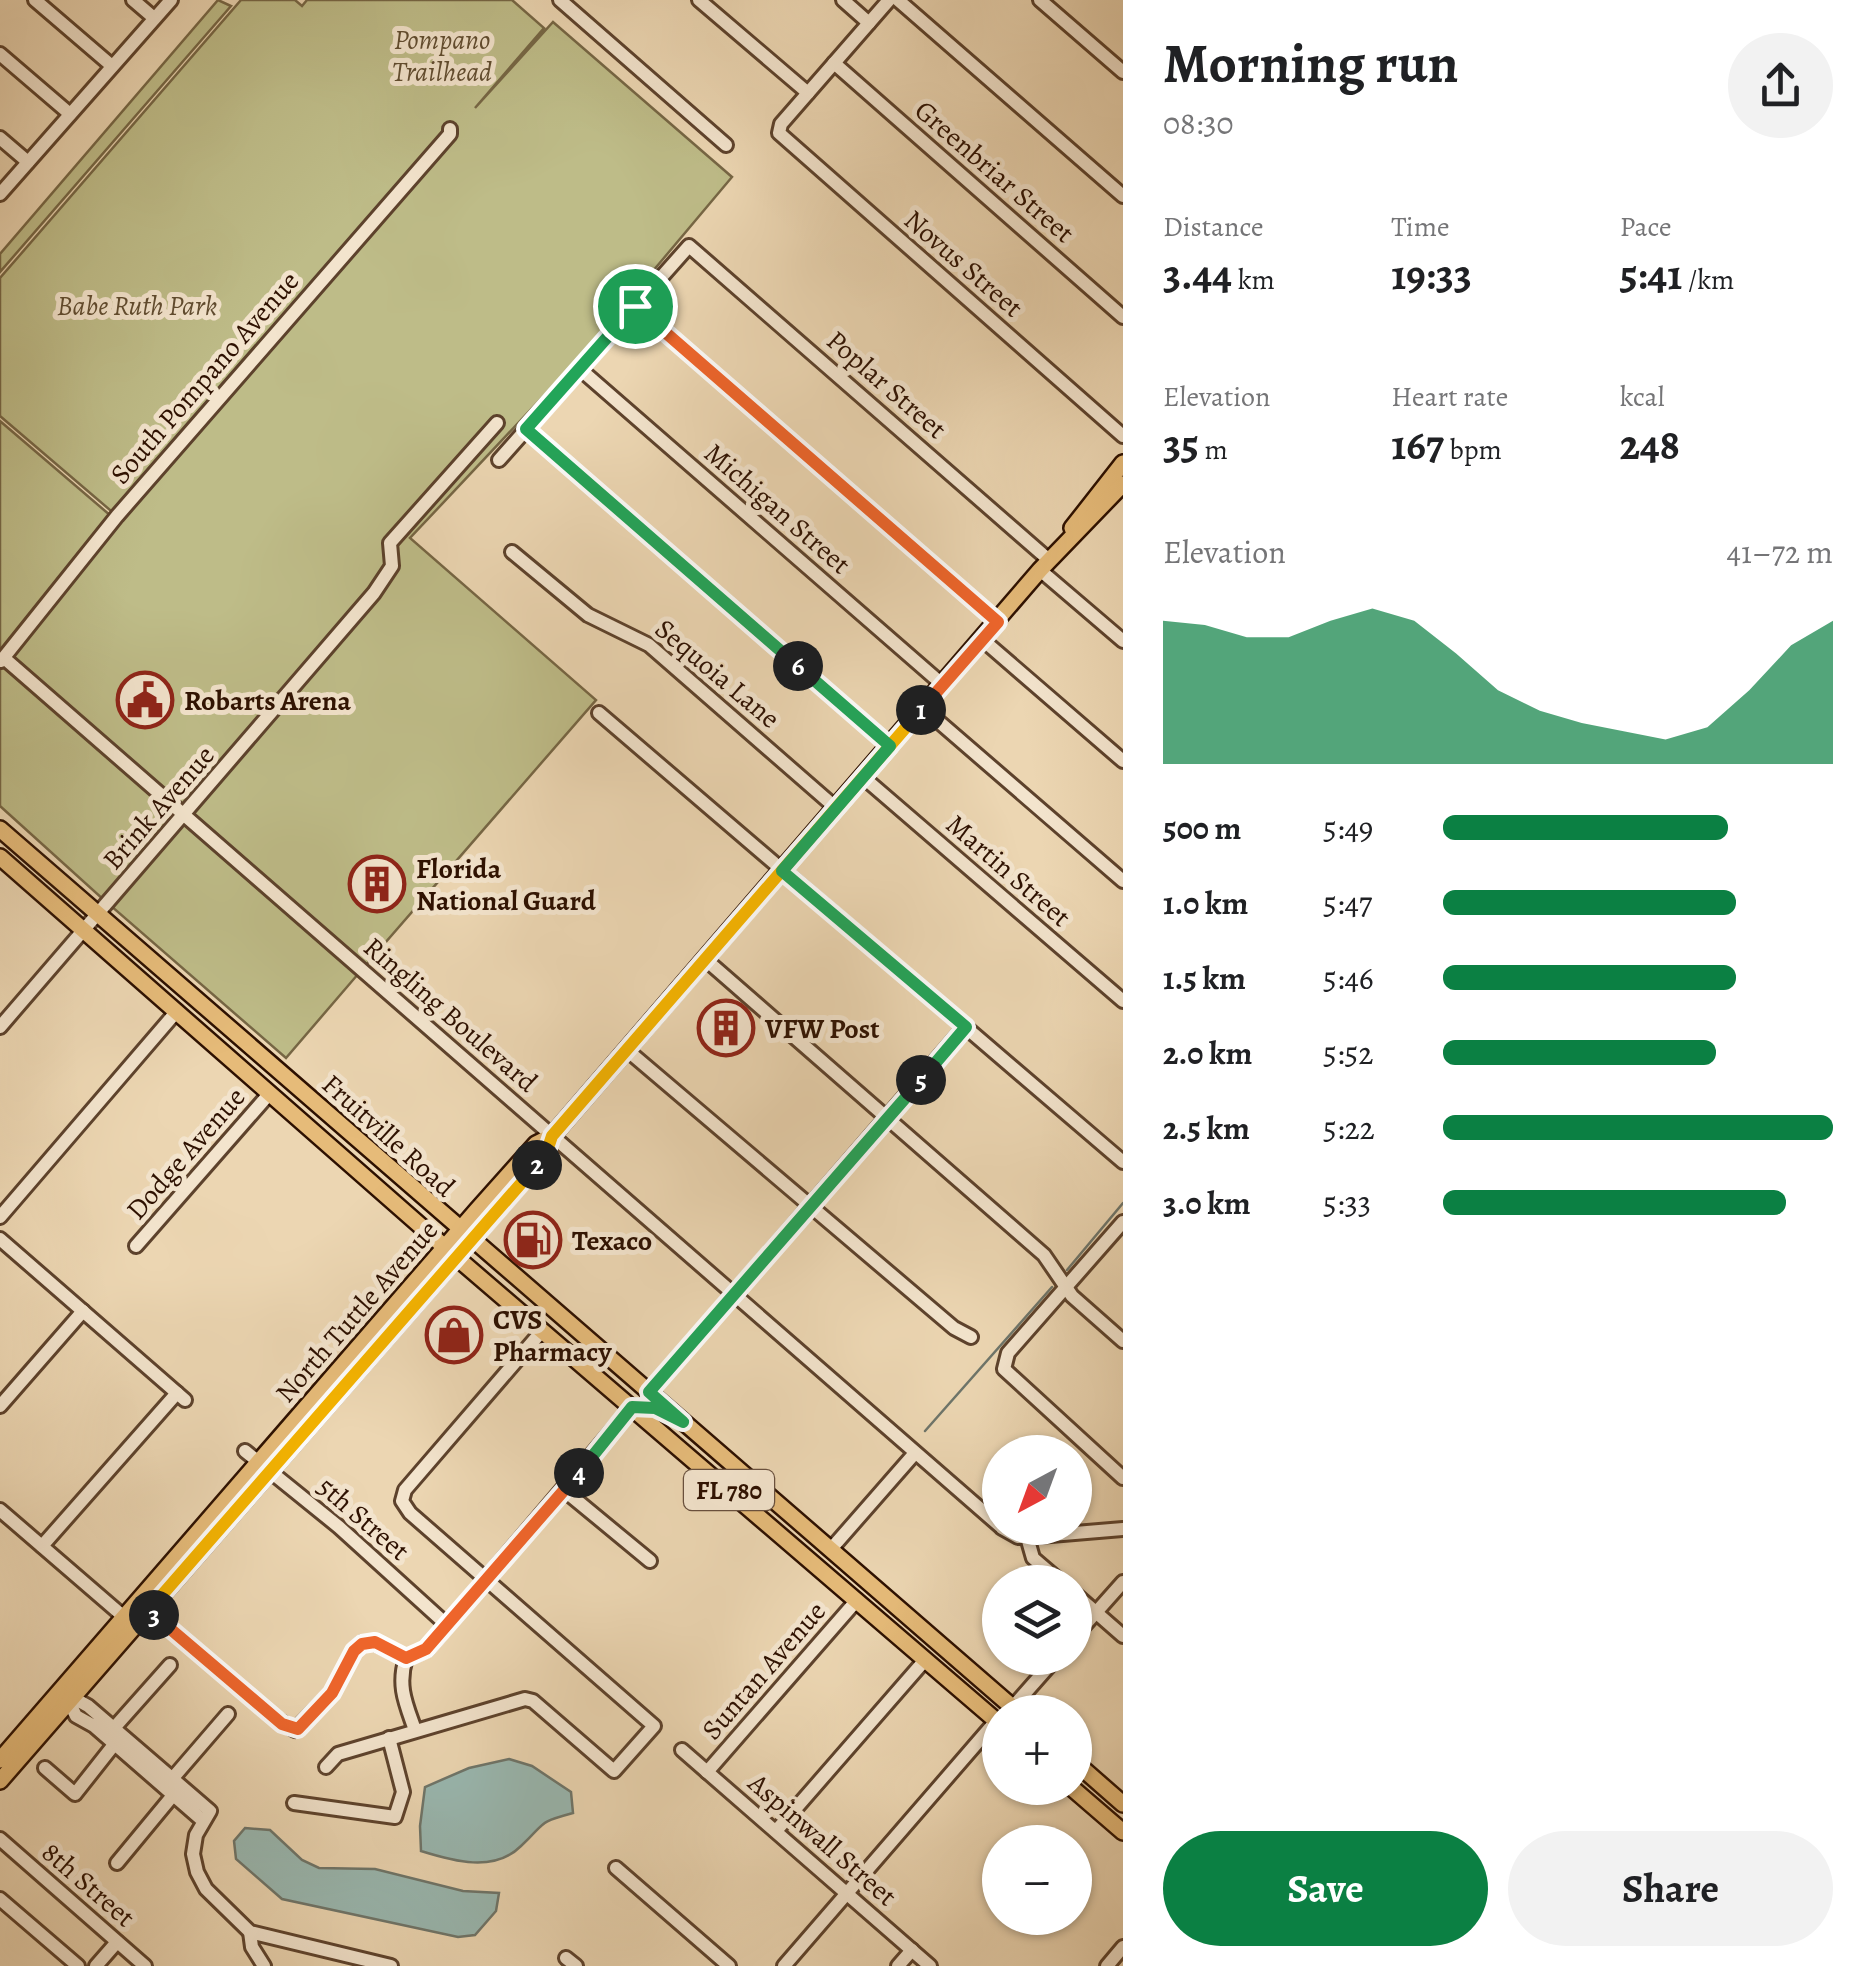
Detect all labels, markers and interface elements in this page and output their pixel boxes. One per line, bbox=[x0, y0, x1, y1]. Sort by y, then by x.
park label: Pompano Trailhead bbox=[392, 21, 492, 91]
text: Morning run bbox=[1163, 26, 1458, 101]
button: share bbox=[1728, 33, 1833, 138]
street label: Greenbriar Street bbox=[906, 92, 1082, 252]
text: 08:30 bbox=[1163, 101, 1234, 145]
street label: Novus Street bbox=[896, 201, 1031, 326]
text: Distance bbox=[1163, 208, 1263, 246]
text: Time bbox=[1391, 208, 1450, 246]
text: Pace bbox=[1620, 208, 1672, 246]
text: 3.44 bbox=[1163, 246, 1232, 303]
text: 19:33 bbox=[1391, 246, 1472, 303]
text: 5:41 bbox=[1620, 246, 1682, 303]
text: km bbox=[1232, 261, 1275, 299]
text: /km bbox=[1682, 261, 1734, 299]
street label: South Pompano Avenue bbox=[102, 263, 308, 492]
pin bbox=[593, 264, 678, 349]
icon: arrive bbox=[608, 279, 663, 334]
park label: Babe Ruth Park bbox=[57, 287, 217, 325]
street label: Poplar Street bbox=[818, 322, 955, 448]
text: Elevation bbox=[1163, 378, 1270, 416]
text: Heart rate bbox=[1391, 378, 1508, 416]
text: kcal bbox=[1620, 378, 1665, 416]
text: 35 bbox=[1163, 416, 1199, 473]
text: 167 bbox=[1391, 416, 1444, 473]
text: 248 bbox=[1620, 416, 1680, 473]
text: m bbox=[1199, 431, 1228, 469]
text: bpm bbox=[1444, 431, 1502, 469]
street label: Michigan Street bbox=[696, 435, 859, 583]
text: Elevation bbox=[1163, 530, 1286, 574]
text: 41–72 m bbox=[1727, 530, 1833, 574]
street label: Sequoia Lane bbox=[647, 610, 788, 737]
pin: 6 bbox=[773, 641, 823, 691]
text: 6 bbox=[791, 647, 805, 685]
public building icon: Robarts Arena bbox=[115, 670, 175, 730]
place label: Robarts Arena bbox=[184, 682, 351, 720]
pin: 1 bbox=[896, 685, 946, 735]
text: 1 bbox=[916, 691, 926, 729]
street label: Brink Avenue bbox=[94, 737, 223, 878]
street label: Martin Street bbox=[938, 806, 1079, 936]
text: 500 m bbox=[1163, 806, 1241, 850]
text: 5:49 bbox=[1323, 806, 1373, 850]
place label: Florida National Guard bbox=[416, 850, 597, 920]
building icon: Florida National Guard bbox=[347, 854, 407, 914]
text: 1.0 km bbox=[1163, 881, 1248, 925]
text: 5:47 bbox=[1323, 881, 1372, 925]
street label: Ringling Boulevard bbox=[355, 929, 546, 1102]
text: 1.5 km bbox=[1163, 956, 1246, 1000]
text: 5:46 bbox=[1323, 956, 1374, 1000]
building icon: VFW Post bbox=[696, 998, 756, 1058]
place label: VFW Post bbox=[764, 1010, 880, 1048]
text: 2.0 km bbox=[1163, 1031, 1252, 1075]
text: 5:52 bbox=[1323, 1031, 1373, 1075]
pin: 5 bbox=[896, 1055, 946, 1105]
text: 5 bbox=[915, 1061, 927, 1099]
street label: Fruitville Road bbox=[313, 1066, 464, 1206]
street label: Dodge Avenue bbox=[118, 1079, 254, 1228]
text: 2.5 km bbox=[1163, 1106, 1250, 1150]
text: 5:22 bbox=[1323, 1106, 1375, 1150]
pin: 2 bbox=[512, 1140, 562, 1190]
text: 2 bbox=[530, 1146, 544, 1184]
text: 3.0 km bbox=[1163, 1181, 1251, 1225]
text: 5:33 bbox=[1323, 1181, 1371, 1225]
fuel station icon: Texaco bbox=[503, 1210, 563, 1270]
street label: North Tuttle Avenue bbox=[267, 1212, 447, 1411]
place label: Texaco bbox=[572, 1222, 652, 1260]
place label: CVS Pharmacy bbox=[493, 1301, 612, 1371]
shop icon: CVS Pharmacy bbox=[424, 1305, 484, 1365]
north arrow bbox=[982, 1435, 1092, 1545]
map controls bbox=[982, 1435, 1092, 1935]
pin: 4 bbox=[554, 1448, 604, 1498]
text: 4 bbox=[572, 1454, 586, 1492]
street label: 5th Street bbox=[309, 1468, 418, 1569]
road number: FL 780 bbox=[684, 1470, 774, 1510]
button: layers bbox=[982, 1565, 1092, 1675]
pin: 3 bbox=[129, 1590, 179, 1640]
street label: Suntan Avenue bbox=[693, 1593, 834, 1748]
text: 3 bbox=[148, 1596, 160, 1634]
button: + bbox=[982, 1695, 1092, 1805]
street label: Aspinwall Street bbox=[739, 1764, 905, 1915]
button: − bbox=[982, 1825, 1092, 1935]
button: Save bbox=[1163, 1831, 1488, 1946]
button: Share bbox=[1508, 1831, 1833, 1946]
street label: 8th Street bbox=[34, 1834, 143, 1936]

